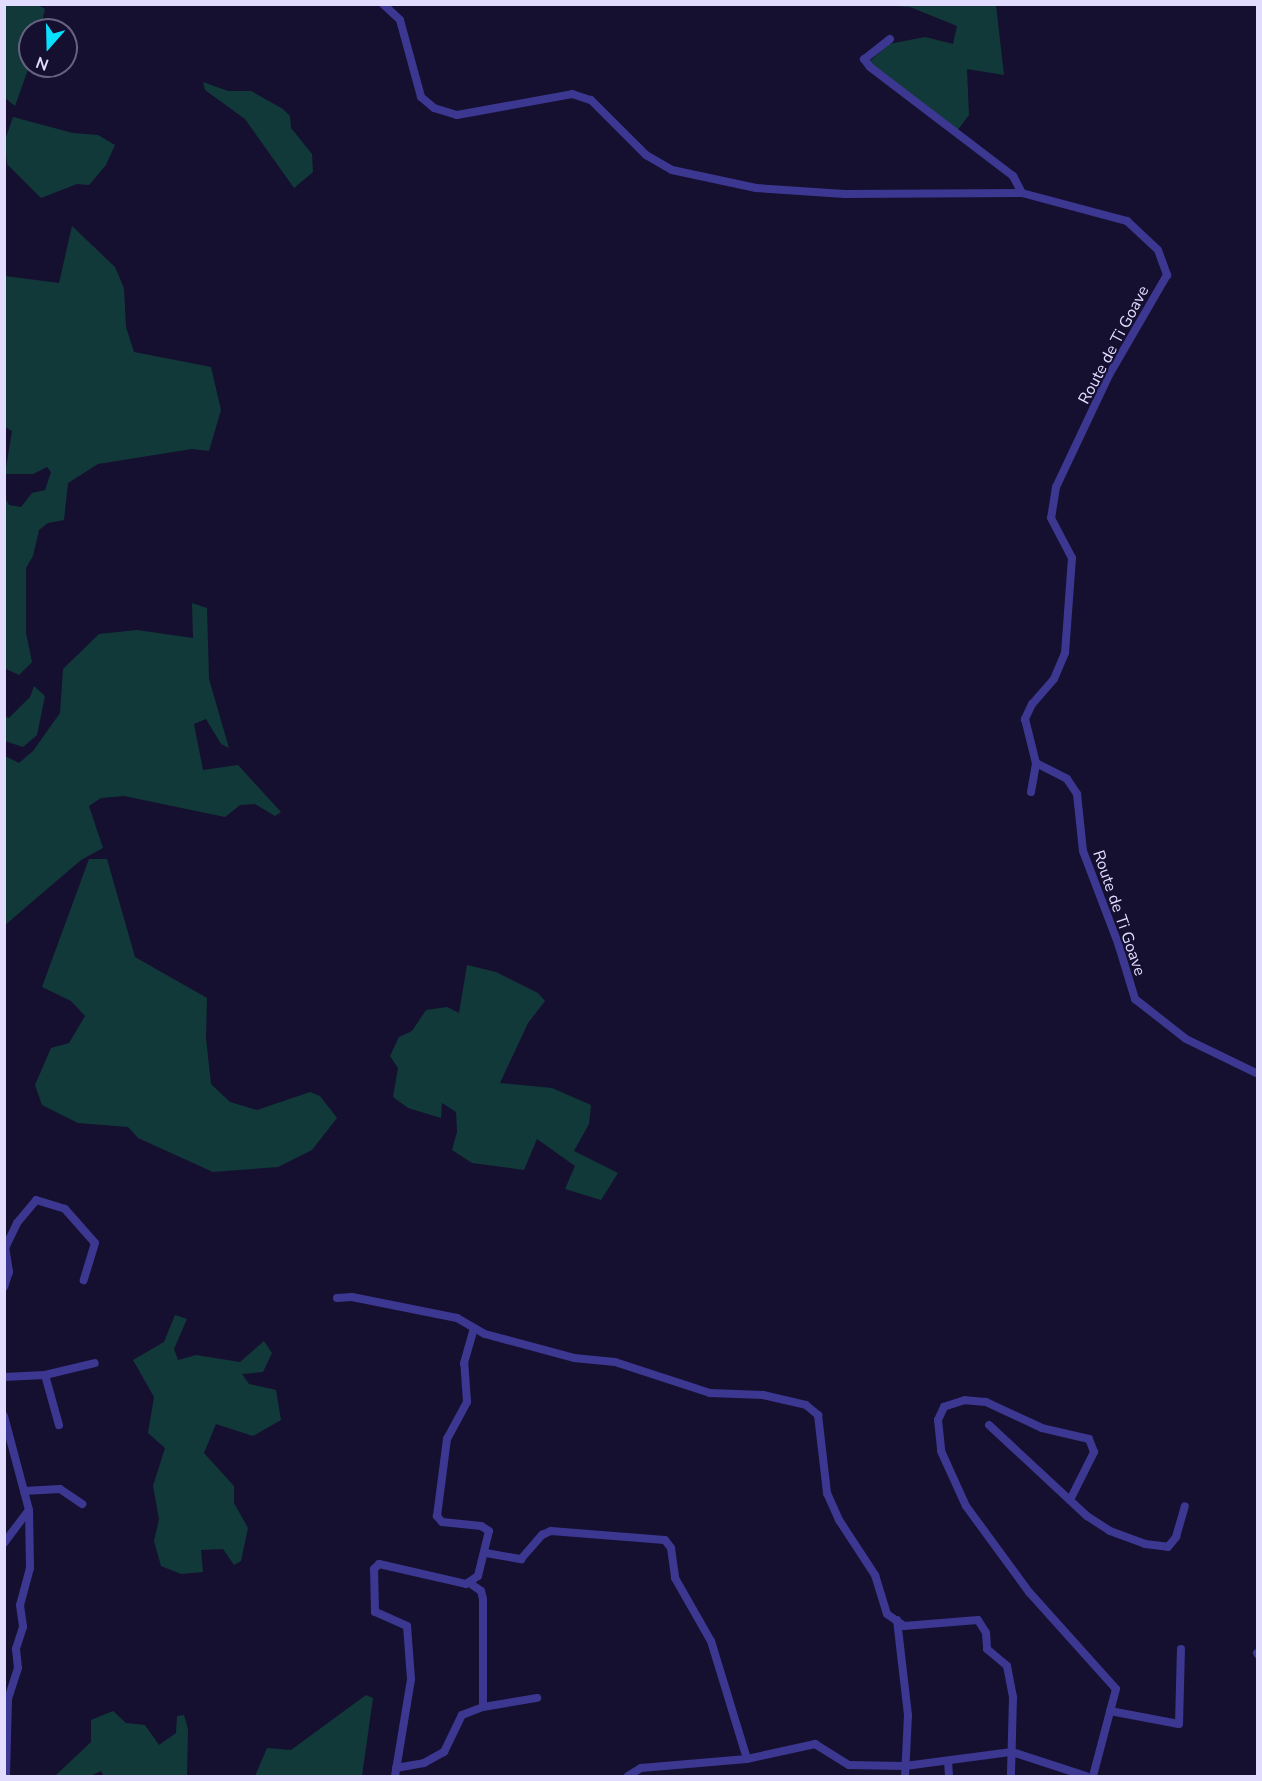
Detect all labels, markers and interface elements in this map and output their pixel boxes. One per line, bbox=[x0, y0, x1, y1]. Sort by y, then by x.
north arrow bbox=[18, 18, 78, 78]
text: N bbox=[33, 51, 52, 75]
street label: Route de Ti Goave bbox=[1075, 282, 1153, 408]
street label: Route de Ti Goave bbox=[1089, 848, 1149, 978]

